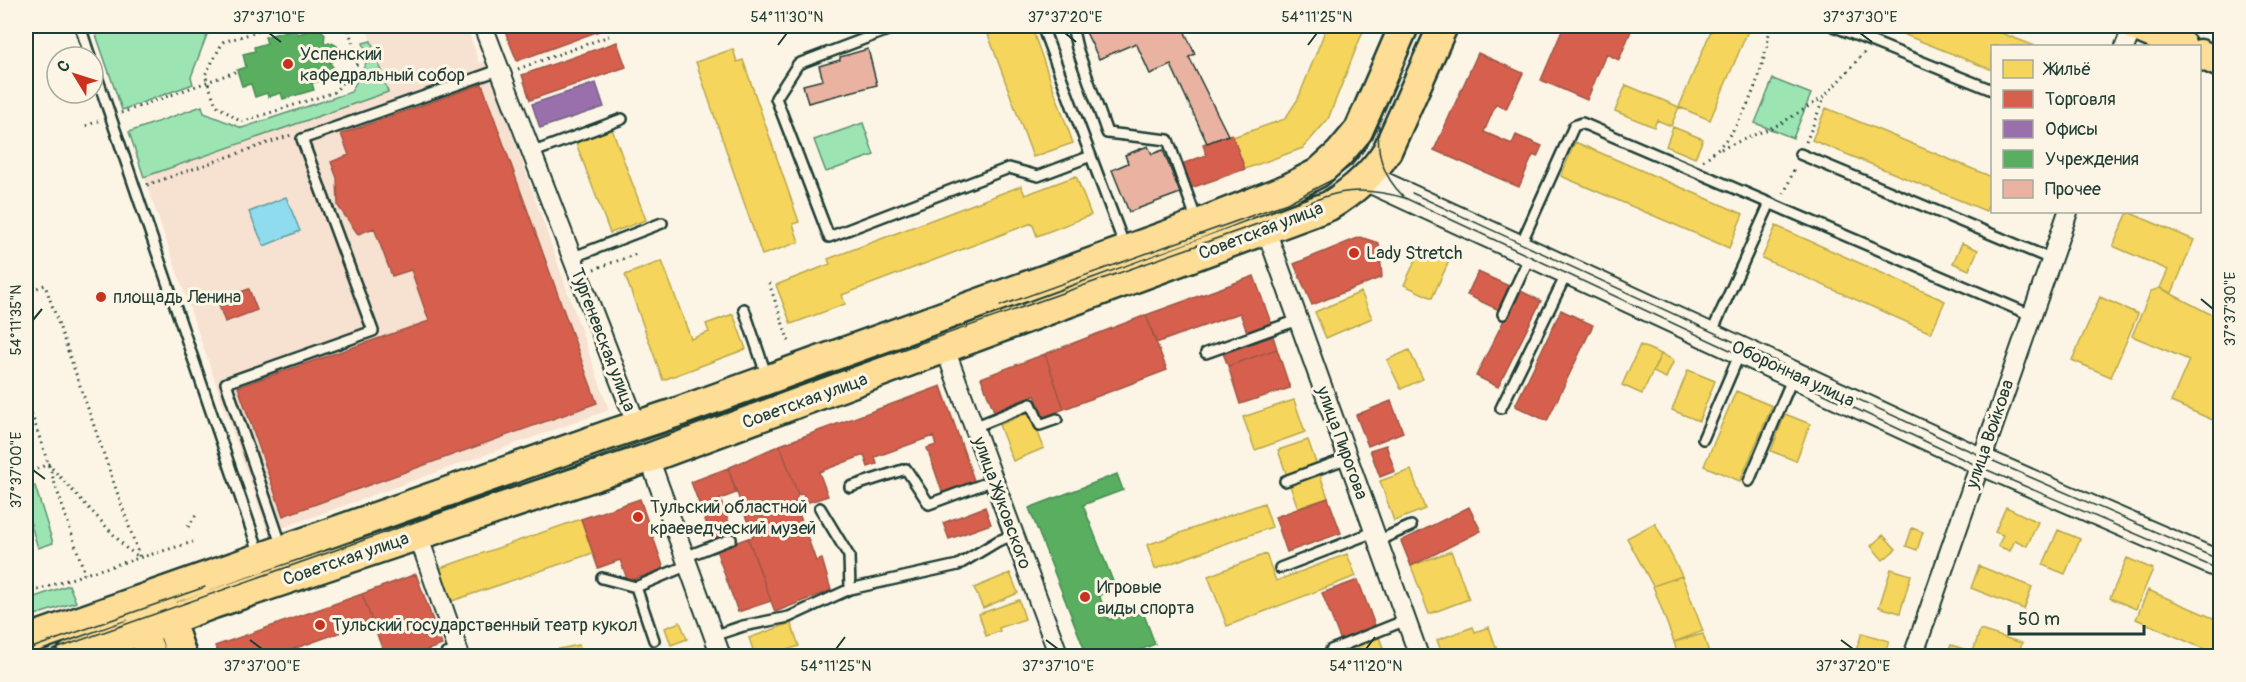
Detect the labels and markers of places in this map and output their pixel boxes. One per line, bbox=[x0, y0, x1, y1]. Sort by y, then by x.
place label: Успенский кафедральный собор bbox=[300, 43, 465, 87]
marker: Успенский кафедральный собор bbox=[281, 57, 295, 71]
place label: Lady Stretch bbox=[1366, 242, 1462, 265]
marker: Lady Stretch bbox=[1347, 246, 1361, 260]
place label: площадь Ленина bbox=[113, 286, 241, 309]
marker: площадь Ленина bbox=[94, 290, 108, 304]
place label: Тульский областной краеведческий музей bbox=[650, 496, 816, 540]
marker: Тульский областной краеведческий музей bbox=[631, 510, 645, 524]
place label: Игровые виды спорта bbox=[1097, 576, 1194, 620]
marker: Игровые виды спорта bbox=[1078, 590, 1092, 604]
place label: Тульский государственный театр кукол bbox=[332, 614, 637, 637]
marker: Тульский государственный театр кукол bbox=[313, 618, 327, 632]

